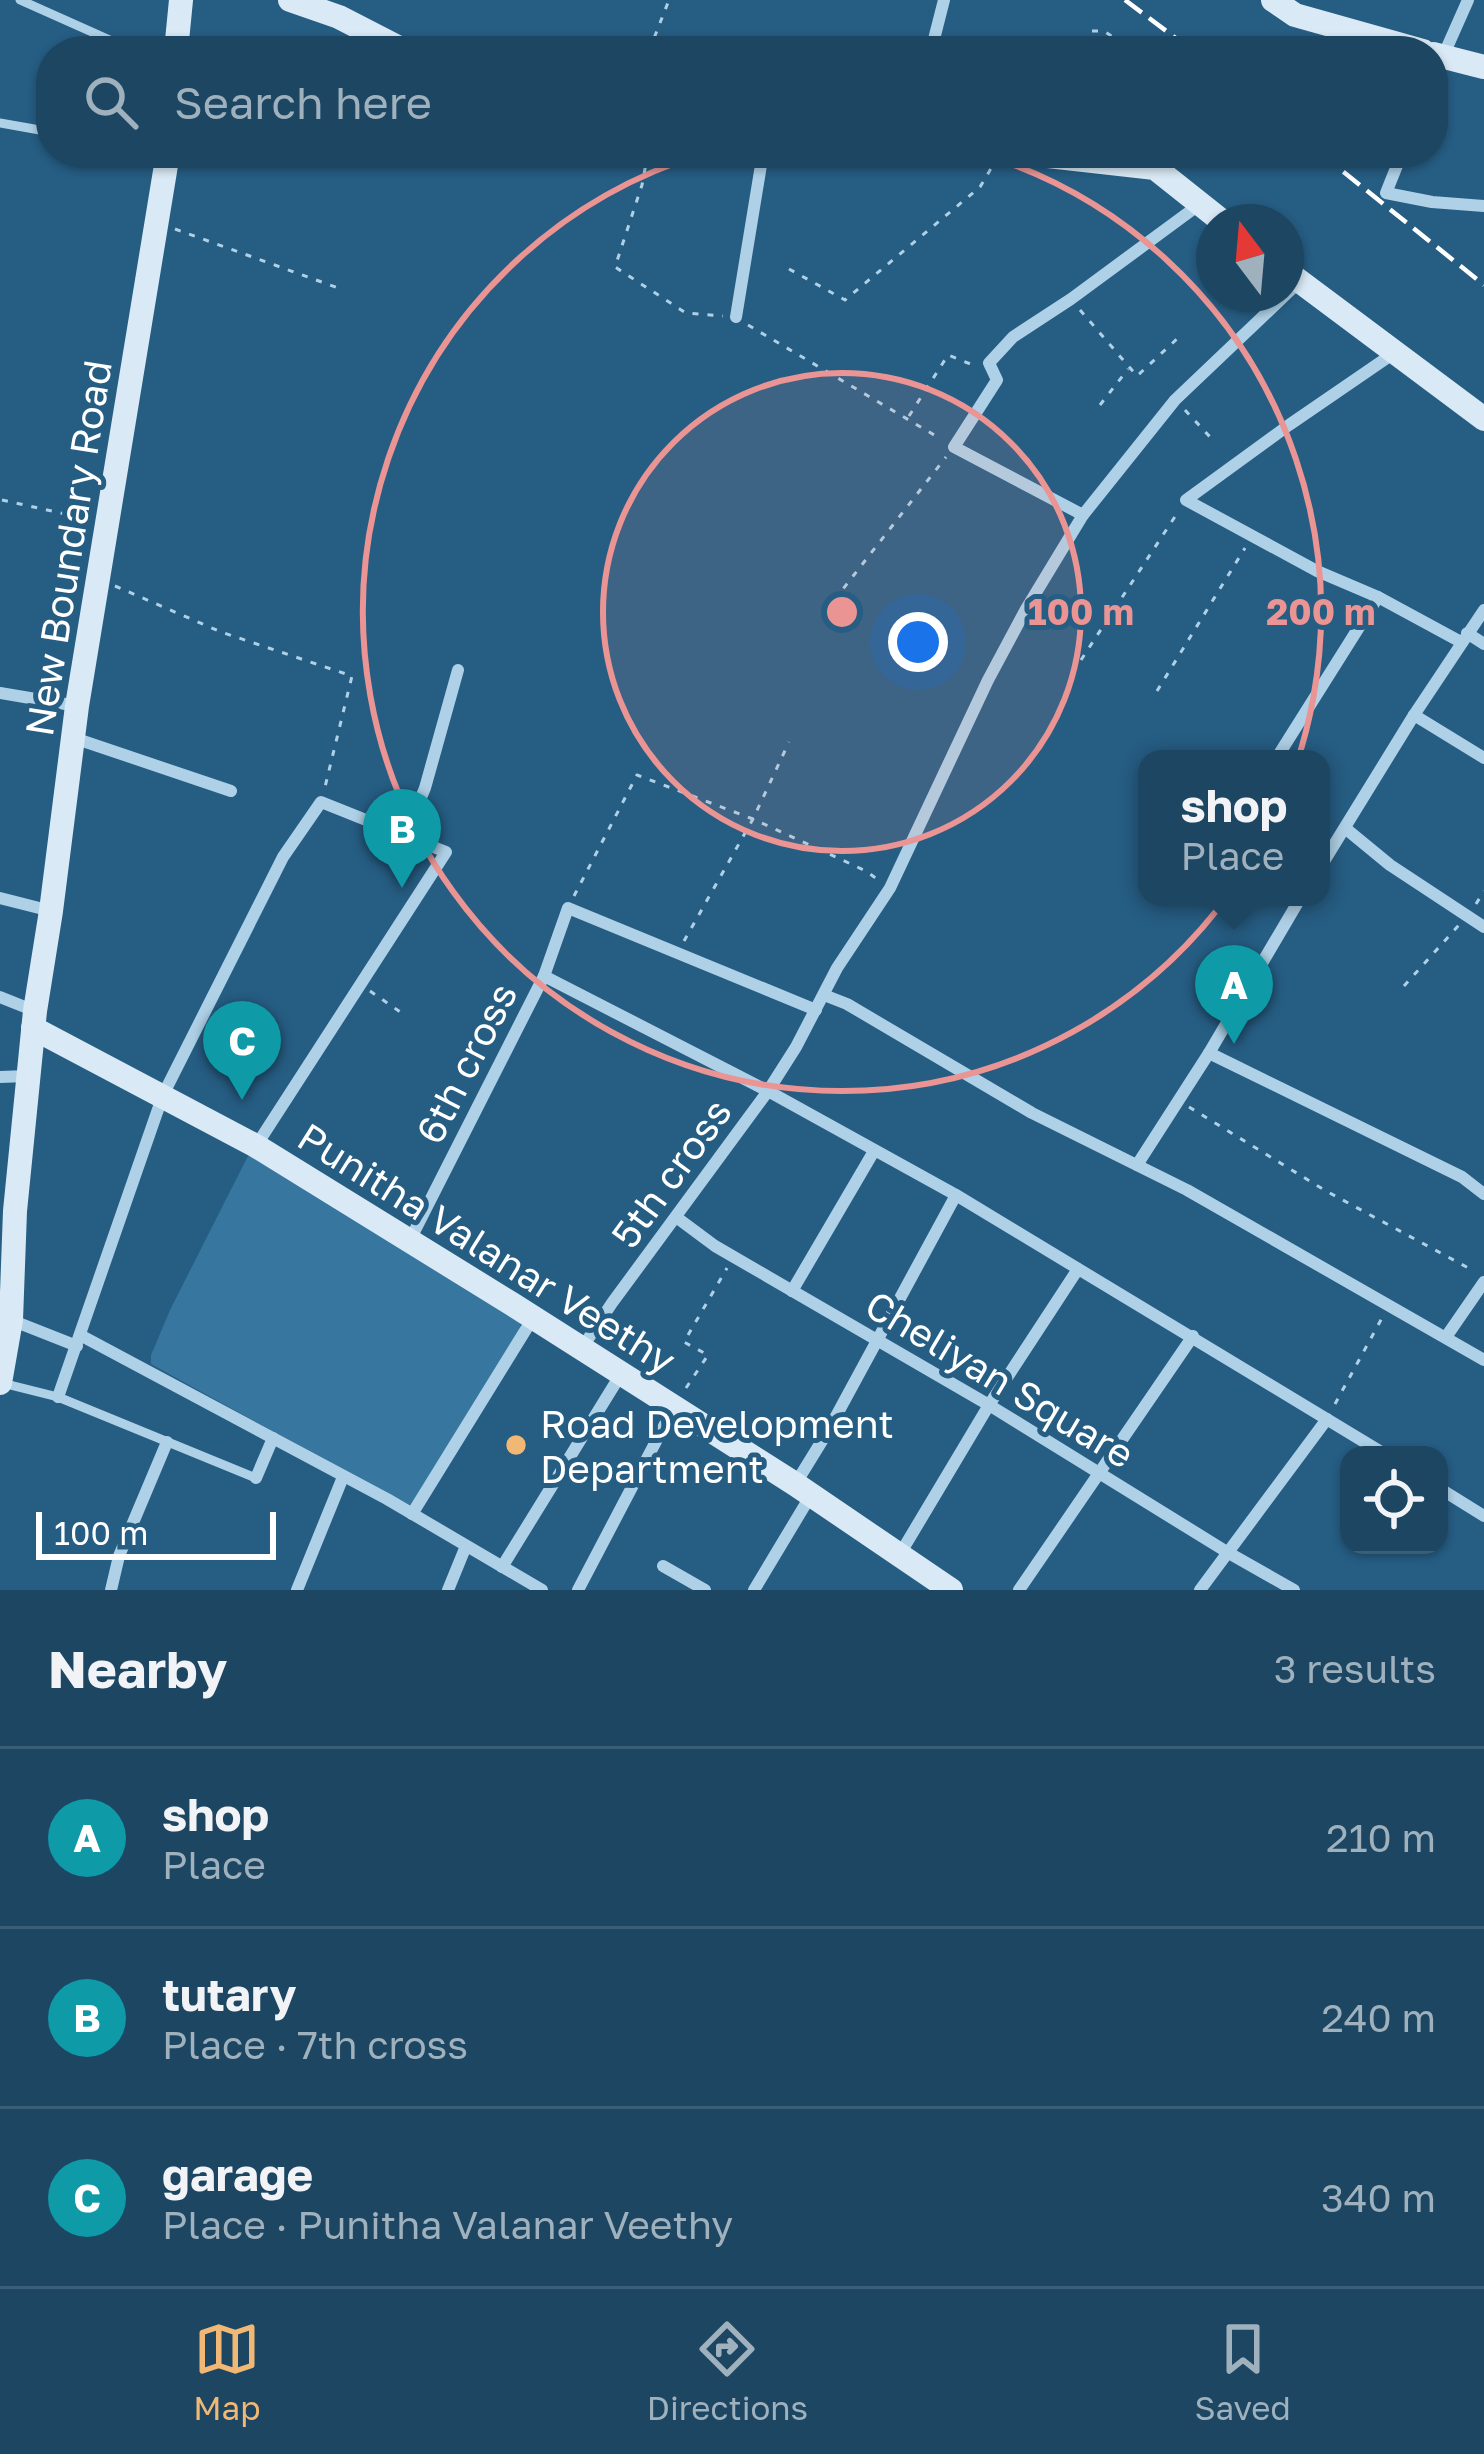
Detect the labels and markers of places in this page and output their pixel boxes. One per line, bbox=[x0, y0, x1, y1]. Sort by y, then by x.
centre of rings bbox=[821, 591, 863, 633]
pin: B bbox=[363, 789, 441, 888]
pin: A bbox=[1195, 945, 1273, 1044]
pin: C bbox=[203, 1001, 281, 1100]
place label: Road Development Department bbox=[540, 1400, 894, 1492]
marker: Road Development Department bbox=[503, 1432, 529, 1458]

